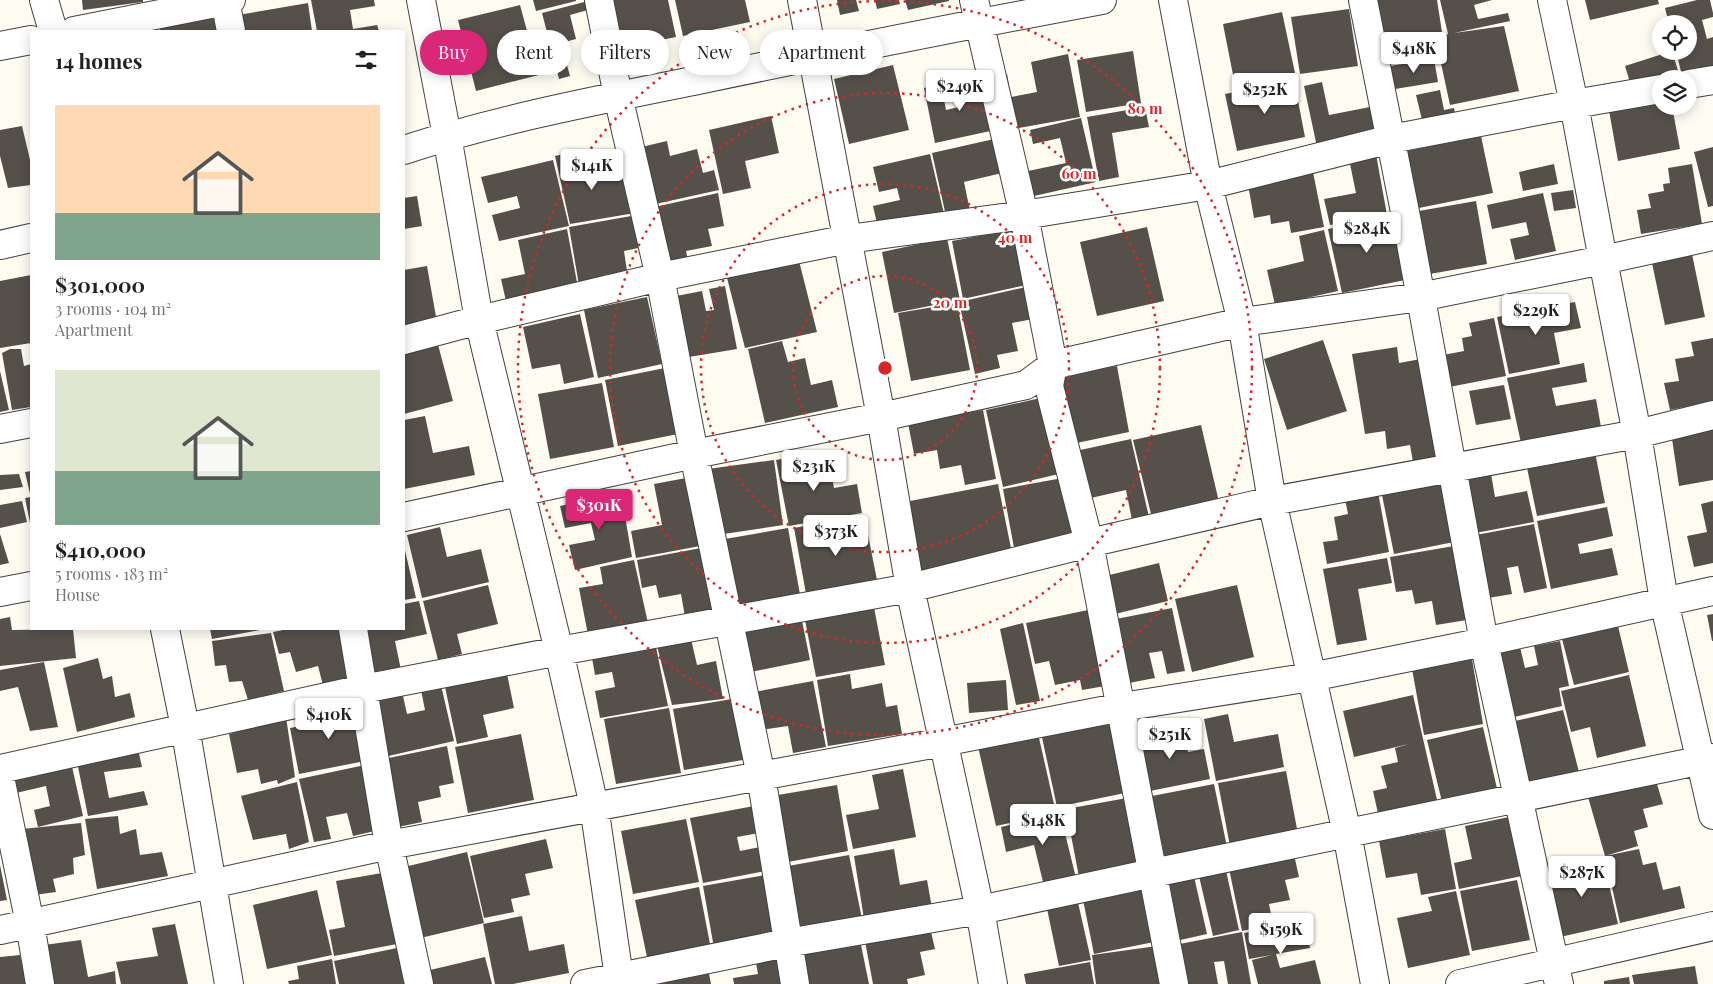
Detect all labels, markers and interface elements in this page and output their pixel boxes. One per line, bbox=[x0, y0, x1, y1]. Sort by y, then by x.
map controls bbox=[1652, 15, 1697, 115]
button: locate bbox=[1652, 15, 1697, 60]
chip: Buy bbox=[420, 30, 487, 75]
chip: Rent bbox=[497, 30, 571, 75]
chip: Filters bbox=[581, 30, 669, 75]
chip: New bbox=[679, 30, 750, 75]
chip: Apartment bbox=[760, 30, 883, 75]
pin: $418K bbox=[1379, 32, 1449, 74]
text: $418K bbox=[1392, 37, 1436, 58]
text: 14 homes bbox=[55, 46, 142, 74]
icon: filters bbox=[352, 46, 380, 74]
pin: $249K bbox=[925, 70, 995, 112]
button: layers bbox=[1652, 70, 1697, 115]
pin: $252K bbox=[1230, 72, 1300, 115]
text: $249K bbox=[937, 75, 983, 96]
text: $252K bbox=[1243, 78, 1287, 99]
text: 80 m bbox=[1127, 98, 1163, 118]
icon: home bbox=[173, 138, 263, 228]
pin: $141K bbox=[557, 148, 627, 191]
text: $141K bbox=[571, 154, 613, 175]
text: 60 m bbox=[1061, 163, 1097, 183]
pin: $284K bbox=[1332, 212, 1402, 254]
text: $284K bbox=[1344, 217, 1390, 238]
text: 40 m bbox=[998, 227, 1033, 247]
text: $301,000 bbox=[55, 270, 145, 298]
text: 20 m bbox=[933, 292, 968, 312]
pin: $229K bbox=[1501, 294, 1571, 336]
text: 3 rooms · 104 m² bbox=[55, 298, 171, 319]
text: $229K bbox=[1513, 299, 1559, 320]
text: Apartment bbox=[55, 319, 133, 340]
centre of rings bbox=[876, 359, 894, 377]
icon: home bbox=[173, 403, 263, 493]
pin: $231K bbox=[779, 450, 849, 492]
text: $231K bbox=[793, 455, 835, 476]
pin: $301K bbox=[564, 488, 634, 531]
text: $301K bbox=[577, 494, 621, 515]
pin: $373K bbox=[801, 514, 871, 557]
text: $373K bbox=[814, 520, 858, 541]
text: $410,000 bbox=[55, 535, 146, 563]
text: 5 rooms · 183 m² bbox=[55, 563, 168, 584]
text: House bbox=[55, 584, 100, 605]
pin: $410K bbox=[294, 698, 364, 740]
text: $410K bbox=[306, 703, 352, 724]
pin: $251K bbox=[1135, 718, 1205, 760]
text: $251K bbox=[1149, 723, 1191, 744]
pin: $148K bbox=[1008, 804, 1078, 846]
text: $148K bbox=[1021, 809, 1065, 830]
pin: $287K bbox=[1547, 856, 1617, 898]
text: $287K bbox=[1559, 861, 1605, 882]
pin: $159K bbox=[1246, 912, 1316, 955]
text: $159K bbox=[1260, 918, 1302, 939]

